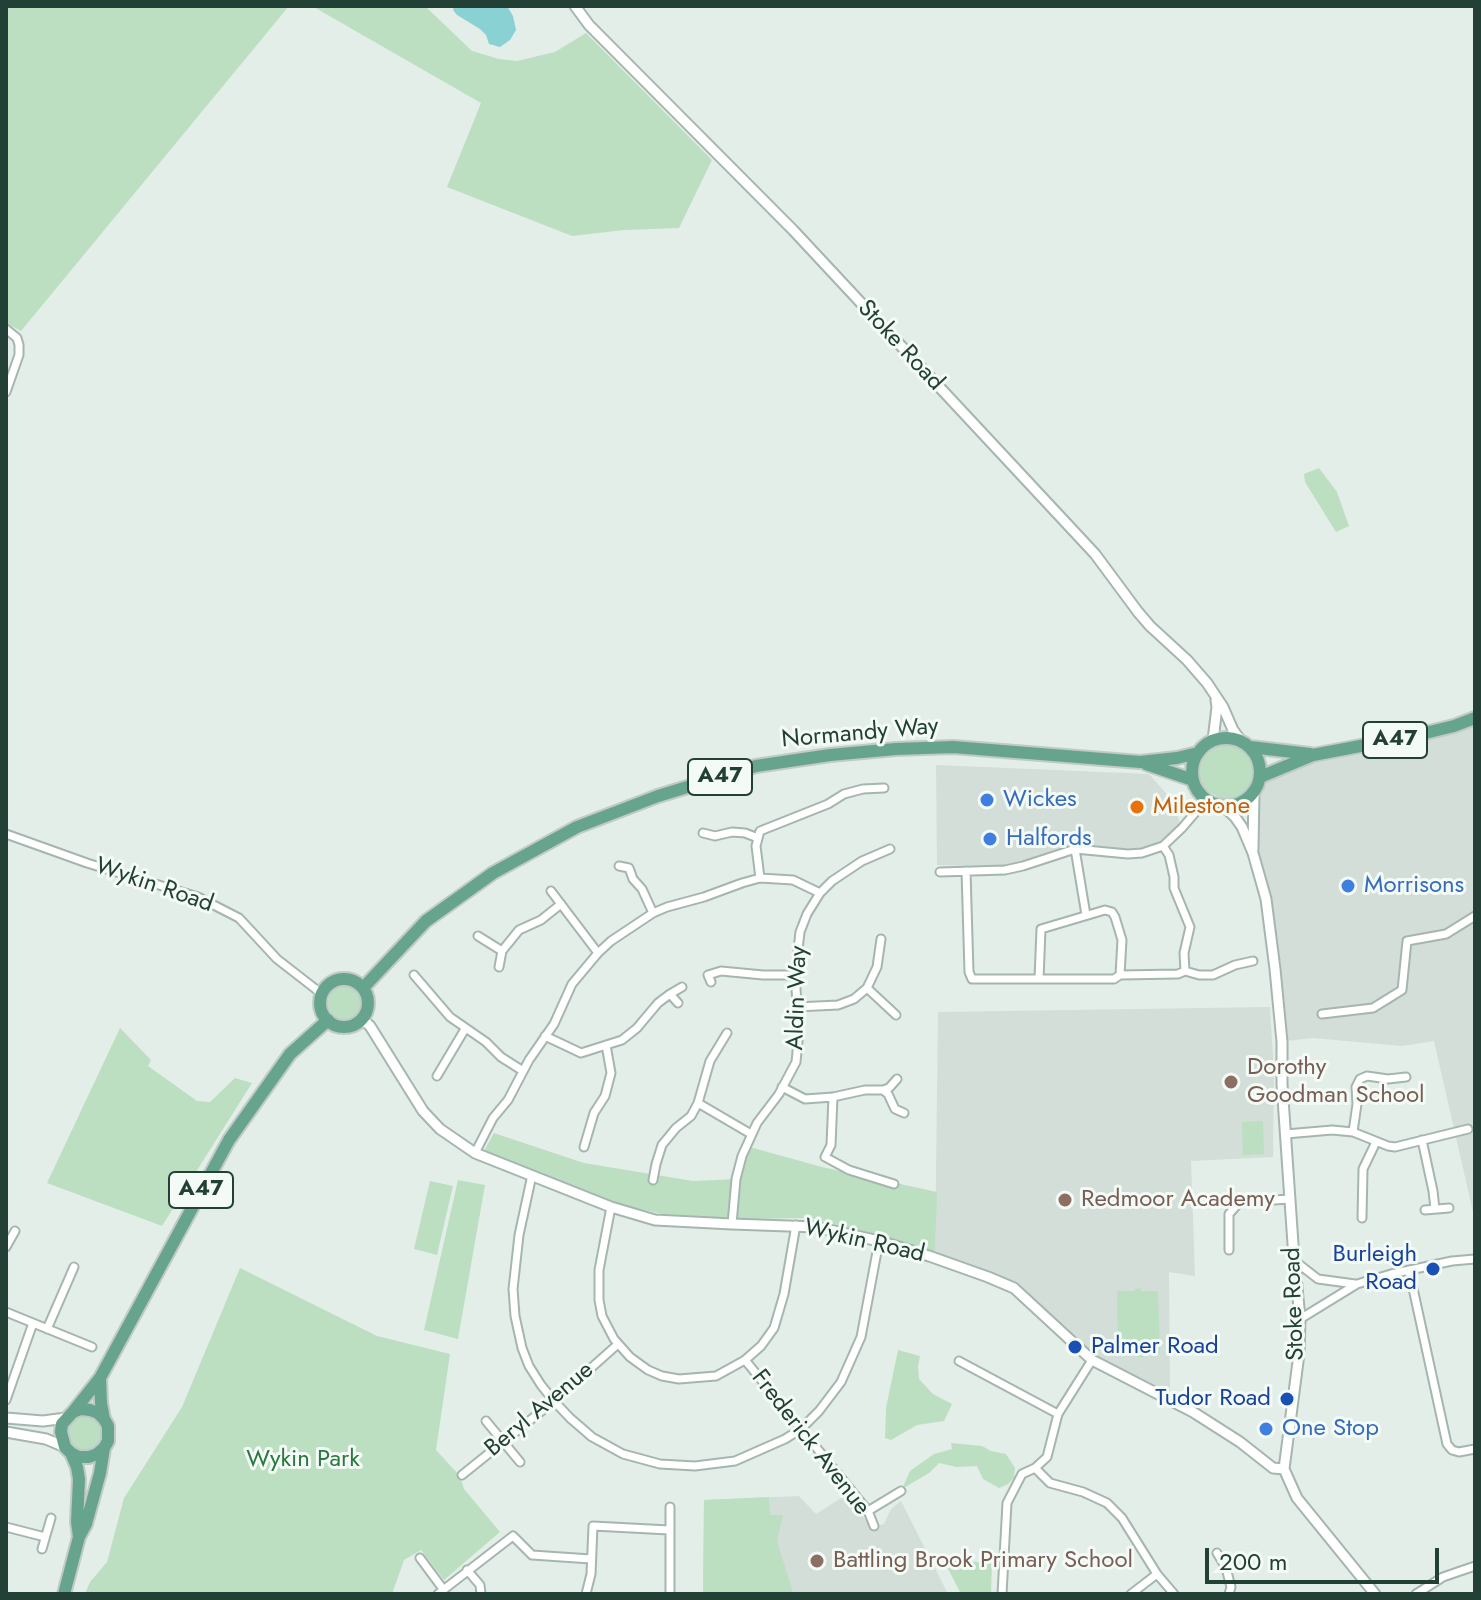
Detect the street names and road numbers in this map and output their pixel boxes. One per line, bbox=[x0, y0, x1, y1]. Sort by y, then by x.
street label: Stoke Road bbox=[851, 295, 949, 397]
street label: Normandy Way bbox=[780, 713, 940, 755]
road number: A47 bbox=[1363, 722, 1427, 758]
road number: A47 bbox=[688, 759, 752, 795]
street label: Wykin Road bbox=[91, 852, 217, 920]
street label: Aldin Way bbox=[782, 945, 814, 1051]
road number: A47 bbox=[169, 1172, 233, 1208]
street label: Wykin Road bbox=[801, 1214, 927, 1270]
street label: Stoke Road bbox=[1279, 1247, 1311, 1361]
street label: Beryl Avenue bbox=[480, 1356, 600, 1464]
street label: Frederick Avenue bbox=[744, 1365, 876, 1521]

